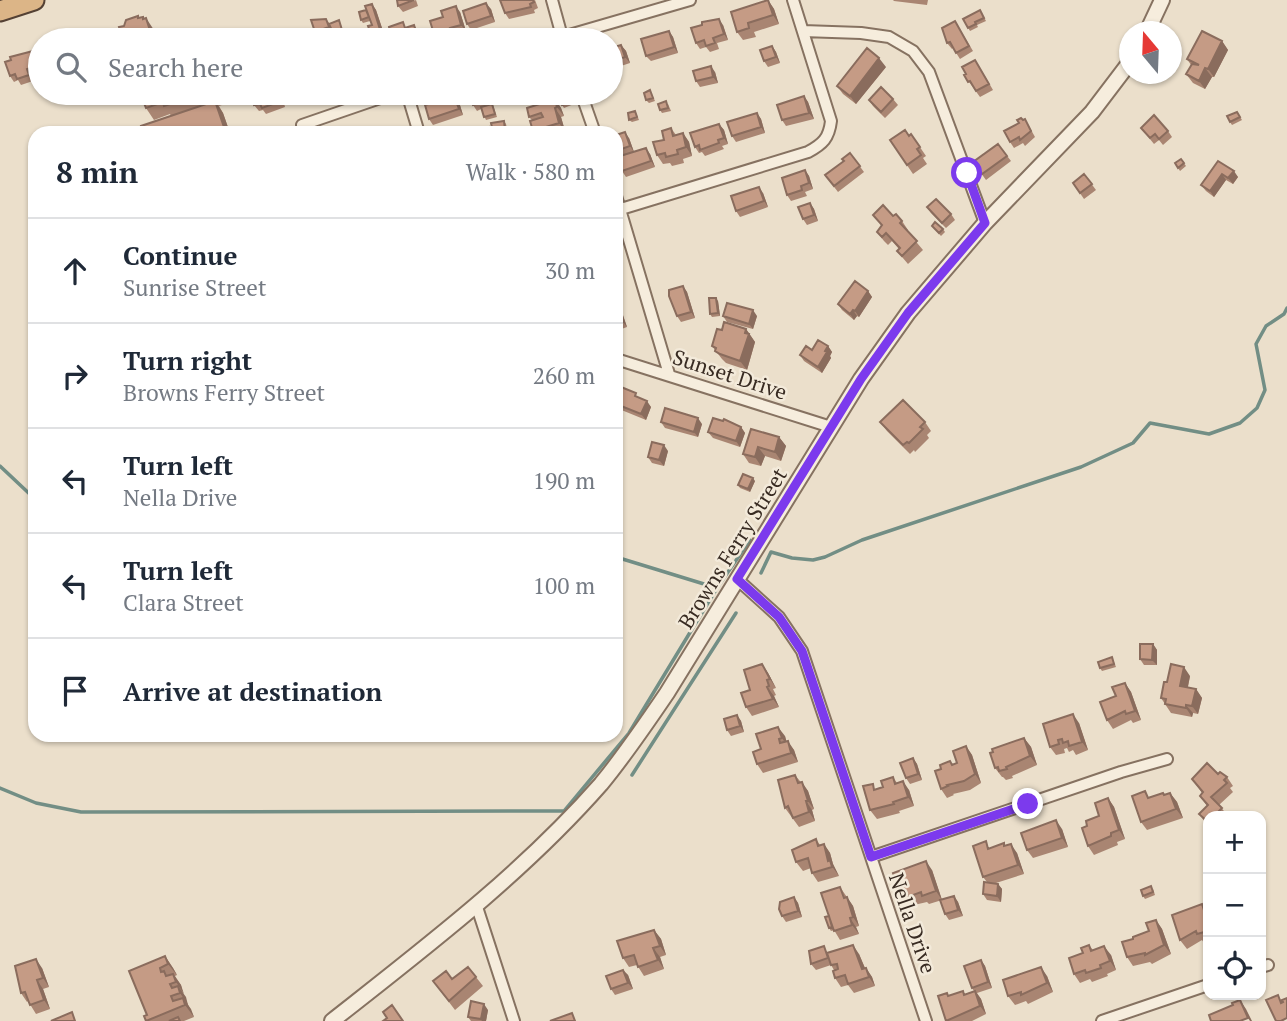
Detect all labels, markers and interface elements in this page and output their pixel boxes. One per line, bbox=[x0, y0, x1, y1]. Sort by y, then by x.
north arrow bbox=[1119, 21, 1182, 84]
search box bbox=[28, 28, 623, 105]
icon: search bbox=[52, 48, 90, 86]
text: Search here bbox=[108, 50, 243, 84]
text: 8 min bbox=[56, 152, 138, 192]
text: Walk · 580 m bbox=[466, 156, 595, 187]
route start bbox=[951, 157, 982, 188]
text: Continue bbox=[123, 238, 237, 272]
icon: ahead bbox=[56, 252, 94, 290]
text: 30 m bbox=[545, 255, 595, 286]
text: Sunrise Street bbox=[123, 272, 266, 303]
street label: Sunset Drive bbox=[669, 342, 791, 406]
text: Turn right bbox=[123, 343, 252, 377]
icon: right bbox=[56, 357, 94, 395]
text: 260 m bbox=[533, 360, 595, 391]
text: Browns Ferry Street bbox=[123, 377, 325, 408]
text: Turn left bbox=[123, 448, 233, 482]
icon: left bbox=[56, 462, 94, 500]
street label: Browns Ferry Street bbox=[671, 462, 793, 634]
text: 190 m bbox=[533, 465, 595, 496]
text: Nella Drive bbox=[123, 482, 237, 513]
text: Turn left bbox=[123, 553, 233, 587]
icon: left bbox=[56, 567, 94, 605]
text: 100 m bbox=[533, 570, 595, 601]
text: Clara Street bbox=[123, 587, 244, 618]
icon: arrive bbox=[56, 672, 94, 710]
text: Arrive at destination bbox=[123, 674, 382, 708]
route end bbox=[1012, 788, 1043, 819]
map controls bbox=[1203, 811, 1266, 1000]
button: + bbox=[1203, 811, 1266, 874]
street label: Nella Drive bbox=[883, 869, 943, 977]
button: − bbox=[1203, 874, 1266, 937]
button: locate bbox=[1203, 937, 1266, 1000]

